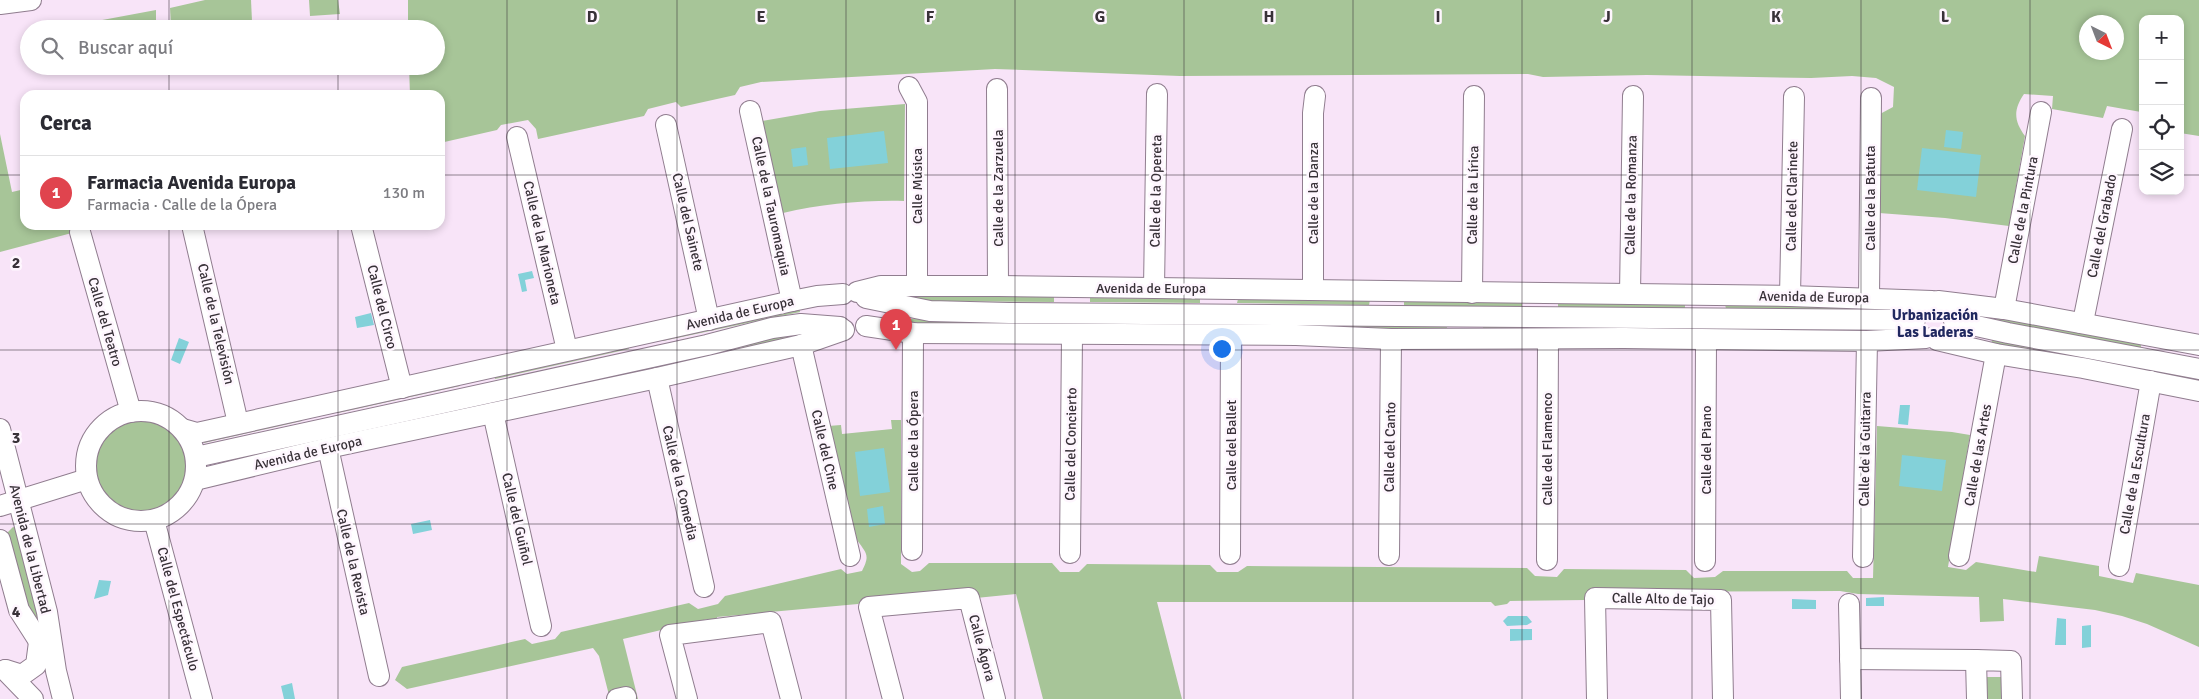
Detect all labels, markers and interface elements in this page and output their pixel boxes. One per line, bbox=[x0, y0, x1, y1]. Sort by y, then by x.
text: D bbox=[587, 7, 598, 27]
text: E bbox=[756, 7, 766, 27]
text: F bbox=[926, 7, 935, 27]
text: G bbox=[1095, 7, 1105, 27]
text: H bbox=[1264, 7, 1274, 27]
text: I bbox=[1435, 7, 1441, 27]
text: J bbox=[1603, 7, 1611, 27]
text: K bbox=[1771, 7, 1781, 27]
text: L bbox=[1941, 7, 1950, 27]
north arrow bbox=[2079, 15, 2124, 60]
map controls bbox=[2139, 15, 2184, 195]
button: + bbox=[2139, 15, 2184, 60]
search box bbox=[20, 20, 445, 75]
icon: search bbox=[38, 34, 66, 62]
text: Buscar aquí bbox=[78, 36, 173, 60]
button: − bbox=[2139, 60, 2184, 105]
button: locate bbox=[2139, 105, 2184, 150]
text: Cerca bbox=[40, 110, 92, 136]
street label: Calle de la Zarzuela bbox=[990, 129, 1007, 247]
street label: Calle de la Opereta bbox=[1147, 134, 1165, 248]
street label: Calle de la Tauromaquia bbox=[748, 135, 794, 277]
street label: Calle de la Romanza bbox=[1621, 135, 1641, 255]
street label: Calle del Clarinete bbox=[1783, 141, 1801, 251]
street label: Calle de la Danza bbox=[1305, 142, 1322, 244]
street label: Calle de la Lírica bbox=[1464, 145, 1482, 245]
street label: Calle de la Batuta bbox=[1862, 145, 1879, 251]
street label: Calle Música bbox=[909, 148, 926, 224]
button: layers bbox=[2139, 150, 2184, 195]
street label: Calle de la Pintura bbox=[2004, 155, 2042, 265]
text: Farmacia Avenida Europa bbox=[87, 171, 296, 195]
street label: Calle del Sainete bbox=[668, 171, 708, 273]
street label: Calle del Grabado bbox=[2084, 173, 2120, 279]
street label: Calle de la Marioneta bbox=[519, 179, 565, 307]
text: 1 bbox=[52, 183, 60, 203]
text: 130 m bbox=[383, 183, 425, 203]
text: Farmacia · Calle de la Ópera bbox=[87, 195, 277, 215]
text: 2 bbox=[12, 253, 20, 273]
street label: Calle de la Televisión bbox=[194, 262, 238, 386]
street label: Calle del Circo bbox=[363, 263, 401, 351]
street label: Calle del Teatro bbox=[84, 276, 126, 368]
street label: Avenida de Europa bbox=[1096, 280, 1206, 297]
street label: Avenida de Europa bbox=[1759, 288, 1869, 306]
street label: Avenida de Europa bbox=[684, 292, 796, 334]
district label: Urbanización Las Laderas bbox=[1892, 306, 1978, 341]
pin: 1 bbox=[880, 309, 912, 350]
your location bbox=[1209, 336, 1235, 362]
street label: Calle del Concierto bbox=[1062, 387, 1080, 501]
street label: Calle de la Ópera bbox=[905, 390, 922, 492]
street label: Calle de la Guitarra bbox=[1855, 391, 1875, 507]
street label: Calle del Flamenco bbox=[1539, 392, 1556, 506]
street label: Calle del Ballet bbox=[1223, 400, 1240, 490]
street label: Calle del Canto bbox=[1381, 402, 1399, 492]
street label: Calle de las Artes bbox=[1961, 403, 1995, 507]
street label: Calle del Piano bbox=[1698, 406, 1715, 494]
street label: Calle del Cine bbox=[807, 408, 843, 492]
street label: Calle de la Escultura bbox=[2116, 412, 2154, 536]
street label: Calle de la Comedia bbox=[659, 424, 701, 542]
text: 3 bbox=[12, 428, 20, 448]
street label: Avenida de Europa bbox=[252, 432, 364, 474]
street label: Calle del Guiñol bbox=[498, 471, 536, 567]
street label: Avenida de la Libertad bbox=[6, 483, 54, 615]
street label: Calle de la Revista bbox=[333, 507, 373, 617]
street label: Calle del Espectáculo bbox=[153, 545, 203, 673]
street label: Calle Alto de Tajo bbox=[1612, 590, 1714, 608]
text: 4 bbox=[12, 602, 21, 622]
street label: Calle Ágora bbox=[965, 613, 999, 683]

